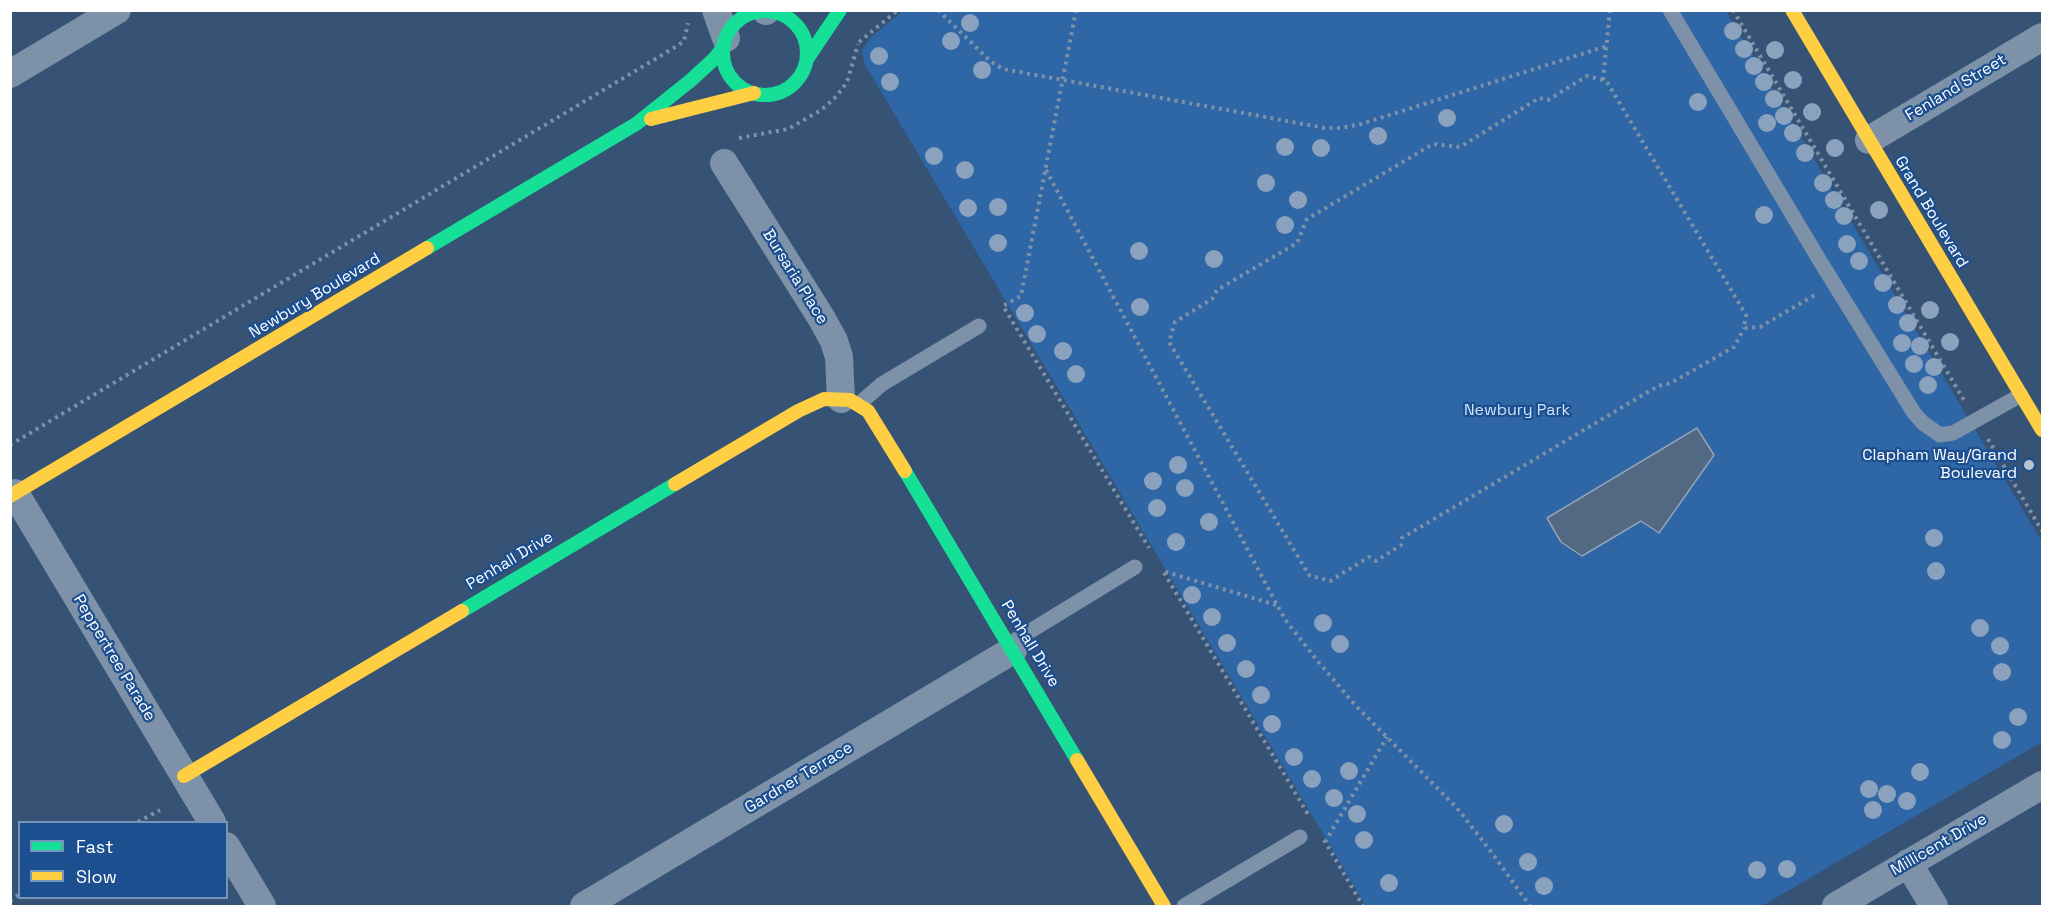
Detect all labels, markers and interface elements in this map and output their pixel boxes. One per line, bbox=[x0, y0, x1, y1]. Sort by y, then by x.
street label: Fenland Street bbox=[1902, 50, 2010, 126]
street label: Grand Boulevard bbox=[1890, 153, 1972, 271]
street label: Bursaria Place bbox=[758, 226, 832, 328]
street label: Newbury Boulevard bbox=[246, 249, 384, 343]
park label: Newbury Park bbox=[1464, 401, 1570, 421]
place label: Clapham Way/Grand Boulevard bbox=[1862, 446, 2017, 484]
marker: Clapham Way/Grand Boulevard bbox=[2022, 458, 2036, 472]
street label: Penhall Drive bbox=[463, 528, 557, 594]
street label: Peppertree Parade bbox=[69, 591, 159, 725]
street label: Penhall Drive bbox=[997, 597, 1063, 691]
street label: Gardner Terrace bbox=[742, 738, 856, 818]
street label: Millicent Drive bbox=[1887, 810, 1991, 880]
legend bbox=[18, 821, 228, 899]
text: Fast bbox=[76, 835, 113, 858]
text: Slow bbox=[76, 865, 117, 888]

